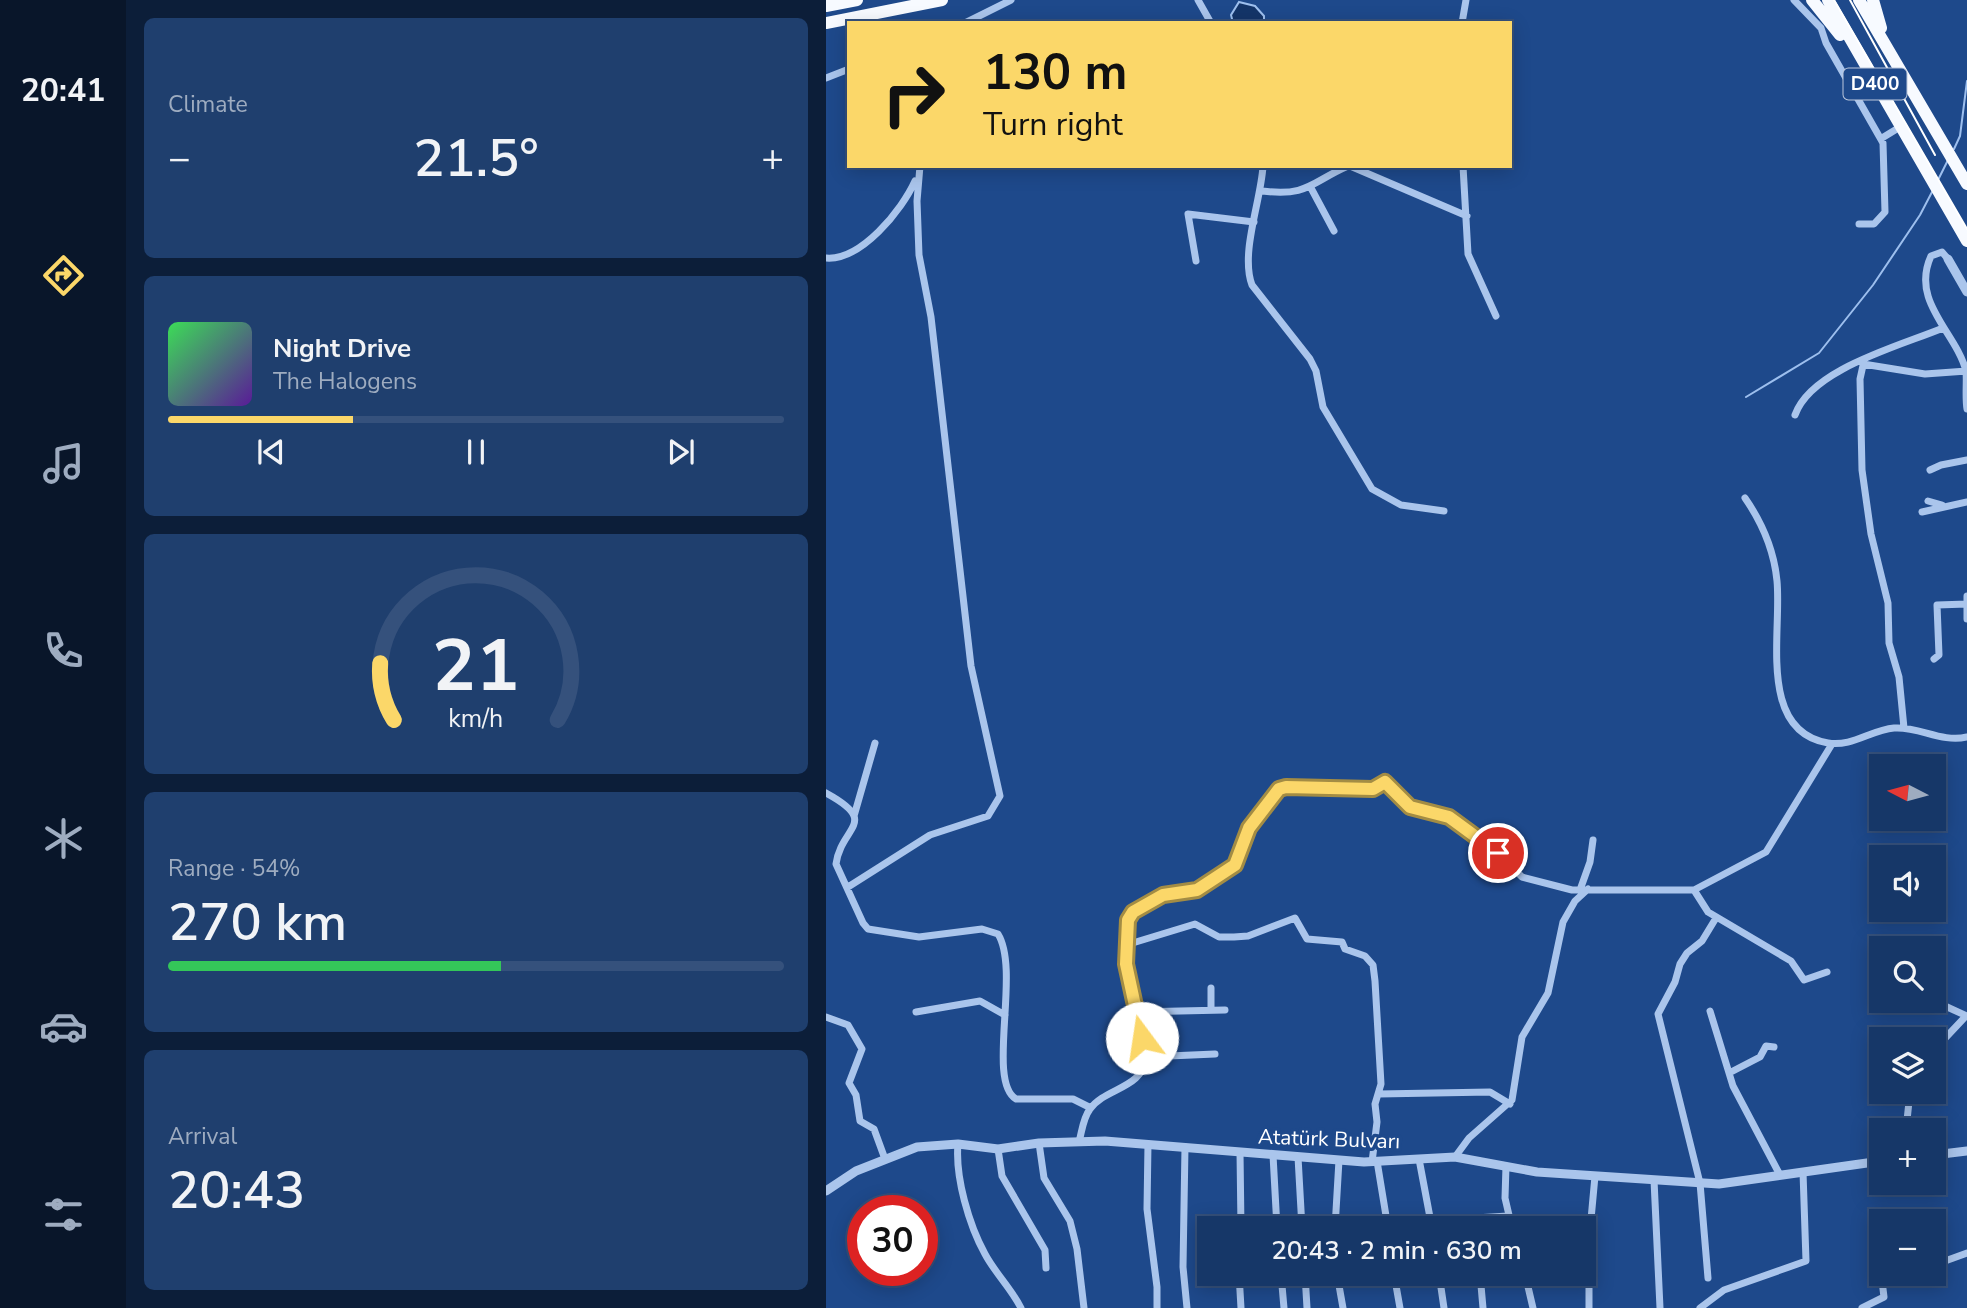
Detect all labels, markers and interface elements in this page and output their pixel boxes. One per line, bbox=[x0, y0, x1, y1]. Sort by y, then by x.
text: 130 m bbox=[983, 39, 1127, 106]
icon: right bbox=[868, 49, 959, 140]
road number: D400 bbox=[1844, 68, 1906, 100]
text: 20:41 bbox=[21, 69, 105, 112]
text: Climate bbox=[168, 89, 248, 120]
text: Turn right bbox=[983, 103, 1123, 146]
text: 21.5° bbox=[413, 123, 539, 194]
text: − bbox=[168, 133, 191, 184]
text: + bbox=[761, 133, 784, 184]
icon: directions bbox=[39, 251, 88, 300]
text: Night Drive bbox=[273, 331, 411, 366]
text: The Halogens bbox=[273, 366, 417, 397]
icon: previous bbox=[252, 433, 290, 471]
icon: pause bbox=[457, 433, 495, 471]
icon: next bbox=[662, 433, 700, 471]
icon: music bbox=[39, 439, 88, 488]
text: 21 bbox=[432, 616, 520, 716]
icon: phone bbox=[39, 626, 88, 675]
text: km/h bbox=[448, 702, 504, 736]
north arrow bbox=[1869, 754, 1946, 831]
map controls bbox=[1869, 754, 1946, 1286]
icon: climate bbox=[39, 814, 88, 863]
pin bbox=[1468, 823, 1528, 883]
icon: arrive bbox=[1479, 834, 1517, 872]
button: sound bbox=[1869, 845, 1946, 922]
text: Range · 54% bbox=[168, 853, 300, 884]
text: 270 km bbox=[168, 887, 347, 958]
button: search bbox=[1869, 936, 1946, 1013]
position arrow bbox=[1105, 1001, 1179, 1075]
icon: car bbox=[39, 1002, 88, 1051]
button: layers bbox=[1869, 1027, 1946, 1104]
button: + bbox=[1869, 1118, 1946, 1195]
text: Arrival bbox=[168, 1121, 237, 1152]
street label: Atatürk Bulvarı bbox=[1257, 1123, 1401, 1155]
text: 20:43 bbox=[168, 1155, 305, 1226]
icon: filters bbox=[39, 1190, 88, 1239]
speed limit sign: 30 bbox=[847, 1195, 938, 1286]
button: − bbox=[1869, 1209, 1946, 1286]
text: 20:43 · 2 min · 630 m bbox=[1271, 1233, 1522, 1268]

